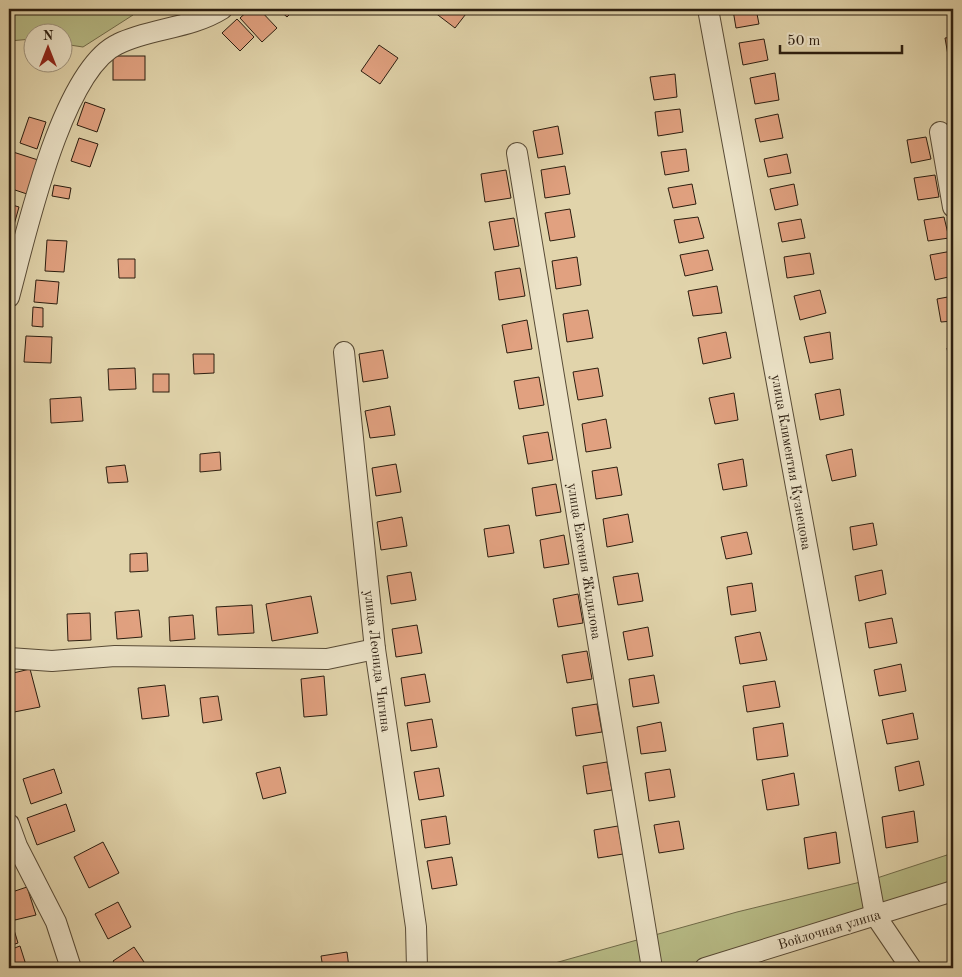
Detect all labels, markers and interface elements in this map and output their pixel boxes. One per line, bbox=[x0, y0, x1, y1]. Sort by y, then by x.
north arrow bbox=[22, 22, 72, 72]
scale bar bbox=[780, 22, 902, 54]
text: N bbox=[43, 29, 54, 43]
text: 50 m bbox=[787, 34, 821, 49]
street label: улица Климентия Кузнецова bbox=[769, 373, 813, 551]
street label: улица Евгения Жидилова bbox=[565, 482, 603, 640]
street label: улица Леонида Чигина bbox=[361, 589, 393, 733]
street label: Войлочная улица bbox=[776, 908, 882, 952]

